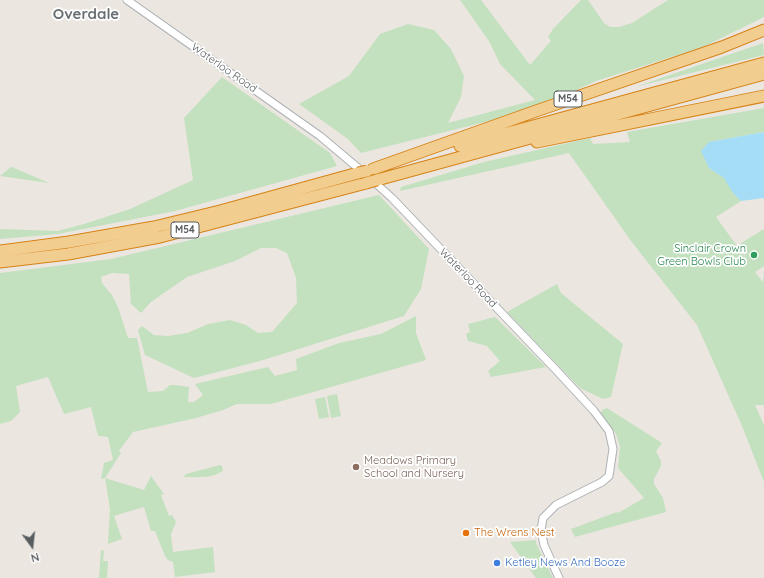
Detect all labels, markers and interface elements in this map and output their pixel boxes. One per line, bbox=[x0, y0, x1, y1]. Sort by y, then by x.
district label: Overdale bbox=[53, 5, 119, 23]
street label: Waterloo Road bbox=[189, 40, 259, 96]
road number: M54 bbox=[554, 91, 582, 107]
road number: M54 bbox=[171, 222, 199, 238]
place label: Sinclair Crown Green Bowls Club bbox=[657, 242, 746, 268]
street label: Waterloo Road bbox=[436, 246, 500, 310]
marker: Sinclair Crown Green Bowls Club bbox=[749, 250, 759, 260]
place label: Meadows Primary School and Nursery bbox=[364, 454, 464, 480]
marker: Meadows Primary School and Nursery bbox=[351, 462, 361, 472]
north arrow bbox=[12, 526, 52, 566]
place label: The Wrens Nest bbox=[474, 526, 555, 540]
marker: The Wrens Nest bbox=[461, 528, 471, 538]
text: N bbox=[29, 550, 41, 565]
place label: Ketley News And Booze bbox=[505, 556, 625, 570]
marker: Ketley News And Booze bbox=[492, 558, 502, 568]

